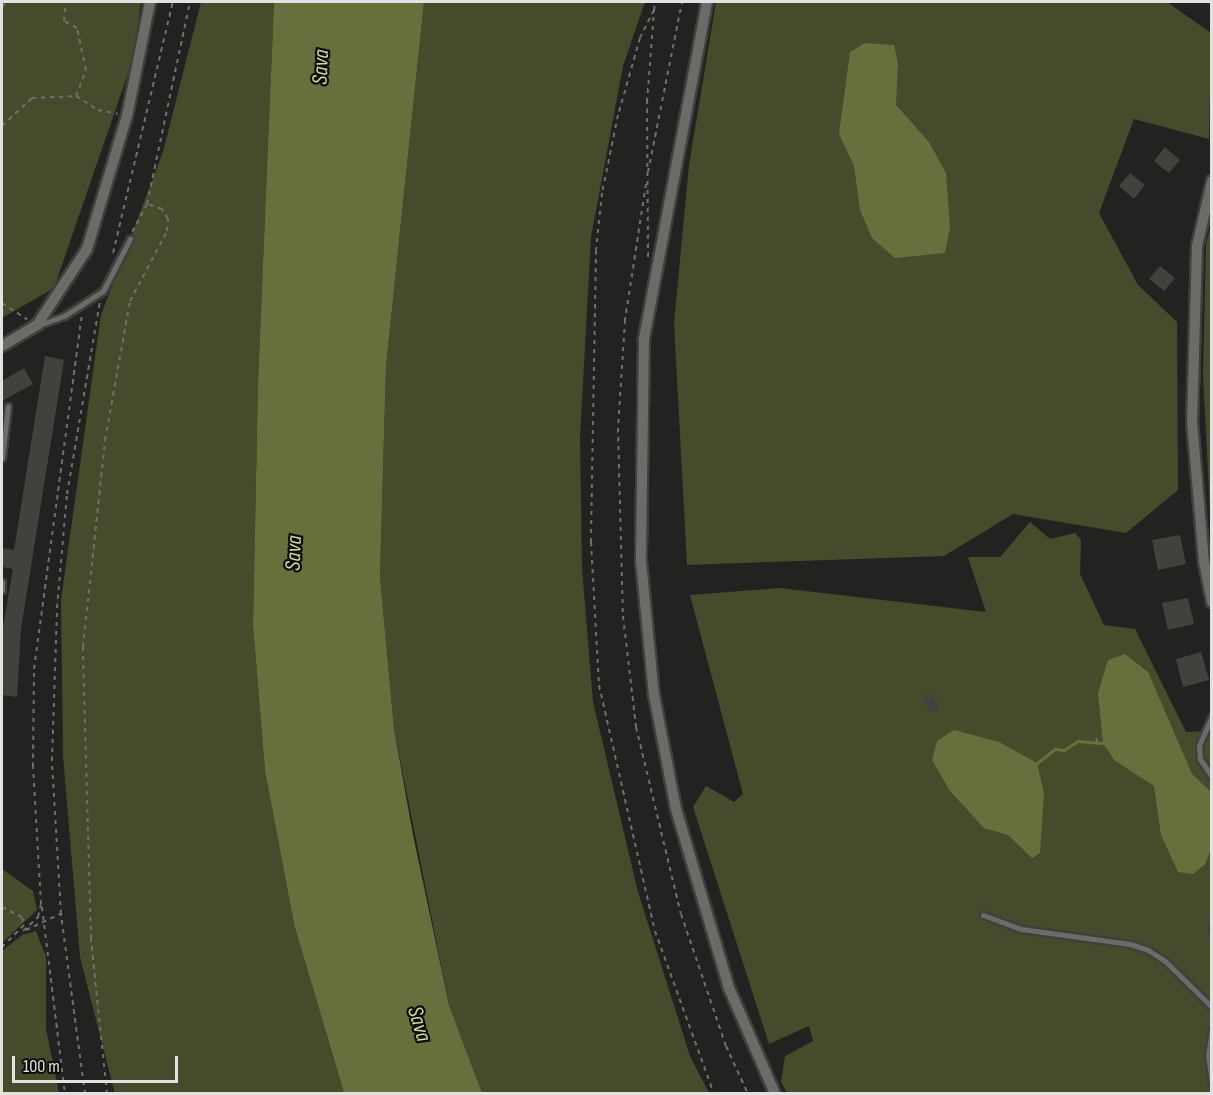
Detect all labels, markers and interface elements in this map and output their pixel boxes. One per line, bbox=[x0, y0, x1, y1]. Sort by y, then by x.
water label: Sava bbox=[307, 49, 335, 85]
water label: Sava bbox=[280, 535, 308, 571]
water label: Sava bbox=[401, 1003, 437, 1045]
scale bar bbox=[15, 1044, 182, 1082]
text: 100 m bbox=[23, 1056, 60, 1077]

